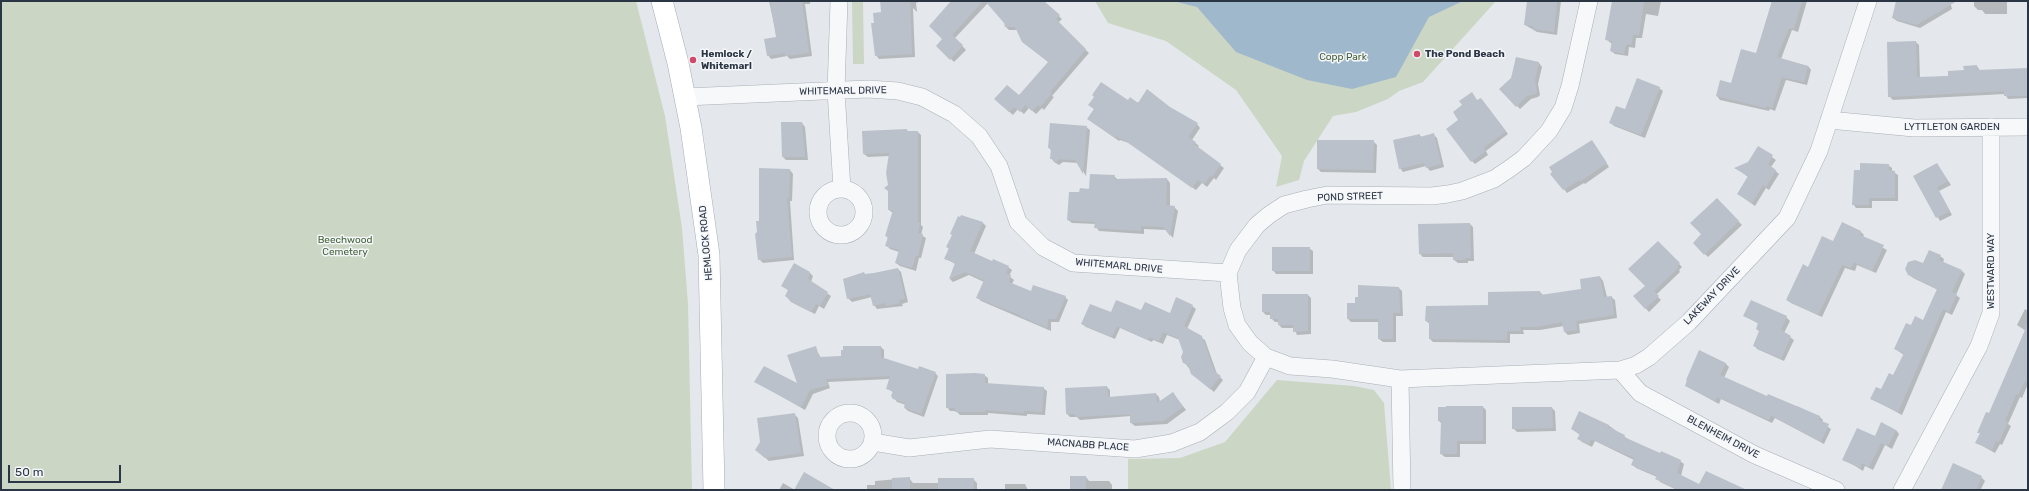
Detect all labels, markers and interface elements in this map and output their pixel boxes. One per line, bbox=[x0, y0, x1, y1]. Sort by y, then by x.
place label: Hemlock / Whitemarl bbox=[701, 48, 752, 72]
place label: The Pond Beach bbox=[1425, 48, 1505, 60]
marker: The Pond Beach bbox=[1412, 49, 1422, 59]
park label: Copp Park bbox=[1319, 51, 1367, 63]
marker: Hemlock / Whitemarl bbox=[688, 55, 698, 65]
street label: WHITEMARL DRIVE bbox=[799, 84, 887, 98]
street label: LYTTLETON GARDEN bbox=[1904, 121, 2000, 133]
street label: POND STREET bbox=[1317, 190, 1383, 204]
street label: HEMLOCK ROAD bbox=[697, 205, 715, 281]
street label: WESTWARD WAY bbox=[1985, 233, 1997, 309]
park label: Beechwood Cemetery bbox=[318, 234, 372, 258]
street label: WHITEMARL DRIVE bbox=[1075, 256, 1163, 276]
street label: LAKEWAY DRIVE bbox=[1681, 265, 1743, 327]
street label: BLENHEIM DRIVE bbox=[1685, 413, 1761, 461]
street label: MACNABB PLACE bbox=[1047, 436, 1129, 454]
scale bar bbox=[10, 457, 123, 483]
text: 50 m bbox=[15, 465, 43, 479]

